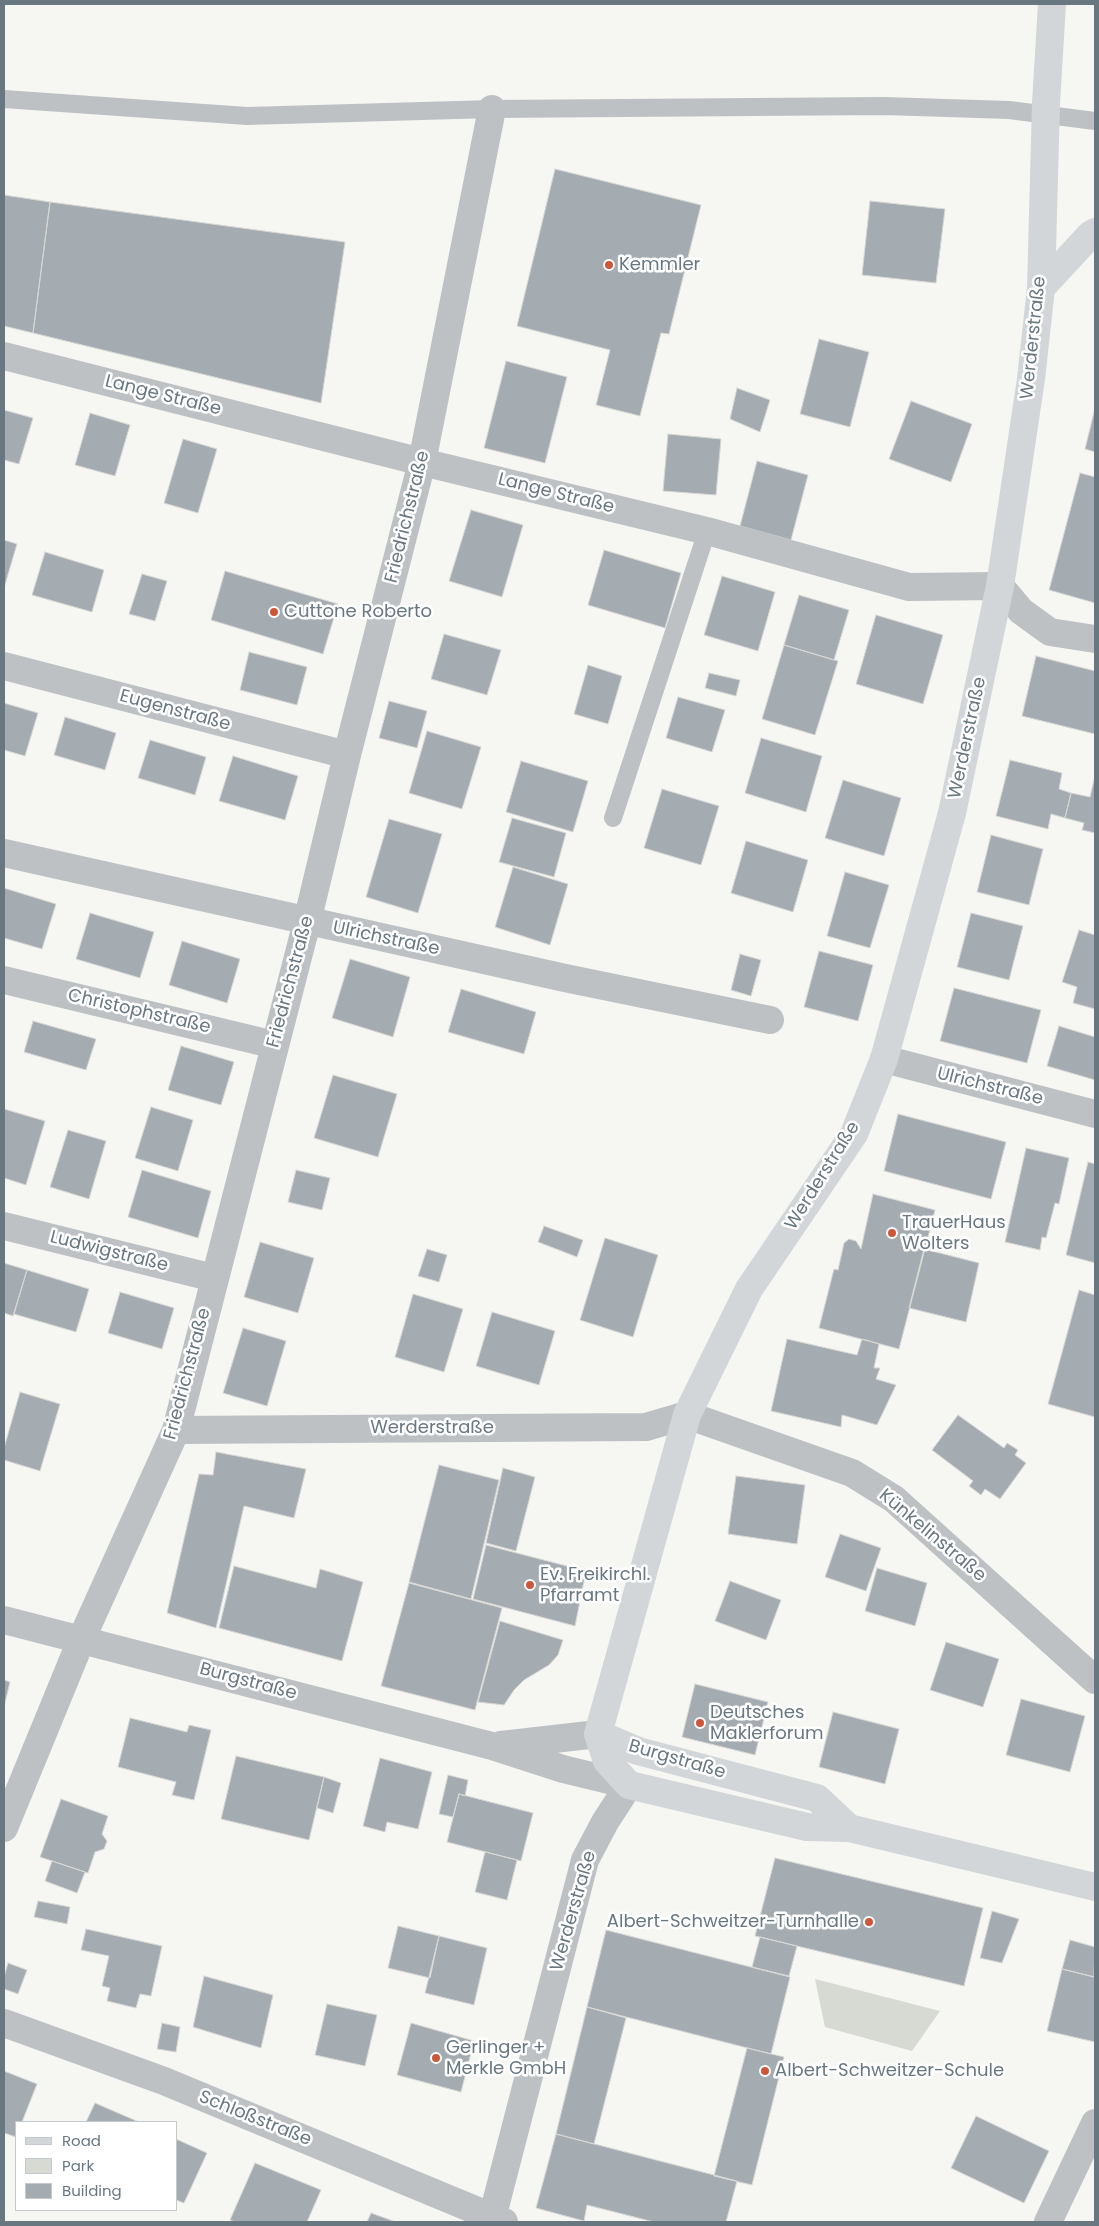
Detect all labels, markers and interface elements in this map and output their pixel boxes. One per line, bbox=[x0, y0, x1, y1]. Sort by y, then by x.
place label: Kemmler bbox=[619, 254, 700, 276]
marker: Kemmler bbox=[603, 259, 615, 271]
street label: Werderstraße bbox=[1017, 275, 1051, 401]
street label: Lange Straße bbox=[103, 371, 223, 421]
street label: Friedrichstraße bbox=[381, 449, 435, 585]
street label: Lange Straße bbox=[496, 469, 616, 519]
place label: Cuttone Roberto bbox=[284, 601, 432, 623]
marker: Cuttone Roberto bbox=[268, 606, 280, 618]
street label: Werderstraße bbox=[945, 675, 991, 801]
street label: Eugenstraße bbox=[117, 686, 233, 736]
street label: Friedrichstraße bbox=[263, 914, 319, 1050]
street label: Ulrichstraße bbox=[331, 917, 441, 961]
street label: Christophstraße bbox=[65, 985, 213, 1039]
street label: Ulrichstraße bbox=[935, 1063, 1045, 1111]
street label: Werderstraße bbox=[781, 1118, 865, 1234]
place label: TrauerHaus Wolters bbox=[902, 1212, 1006, 1254]
street label: Ludwigstraße bbox=[48, 1227, 170, 1277]
marker: TrauerHaus Wolters bbox=[886, 1227, 898, 1239]
street label: Friedrichstraße bbox=[160, 1306, 216, 1442]
street label: Werderstraße bbox=[370, 1417, 494, 1439]
street label: Künkelinstraße bbox=[874, 1485, 990, 1587]
place label: Ev. Freikirchl. Pfarramt bbox=[540, 1564, 650, 1606]
marker: Ev. Freikirchl. Pfarramt bbox=[524, 1579, 536, 1591]
street label: Burgstraße bbox=[197, 1659, 299, 1705]
place label: Deutsches Maklerforum bbox=[710, 1702, 823, 1745]
marker: Deutsches Maklerforum bbox=[694, 1717, 706, 1729]
street label: Burgstraße bbox=[626, 1736, 728, 1784]
street label: Werderstraße bbox=[547, 1849, 601, 1973]
place label: Albert-Schweitzer-Turnhalle bbox=[607, 1911, 859, 1933]
marker: Albert-Schweitzer-Turnhalle bbox=[863, 1916, 875, 1928]
place label: Gerlinger + Merkle GmbH bbox=[446, 2037, 566, 2080]
marker: Gerlinger + Merkle GmbH bbox=[430, 2052, 442, 2064]
place label: Albert-Schweitzer-Schule bbox=[775, 2060, 1004, 2082]
marker: Albert-Schweitzer-Schule bbox=[759, 2065, 771, 2077]
street label: Schloßstraße bbox=[196, 2087, 314, 2151]
legend bbox=[15, 2121, 178, 2211]
text: Road bbox=[62, 2130, 101, 2151]
text: Park bbox=[62, 2155, 94, 2176]
text: Building bbox=[62, 2180, 122, 2201]

